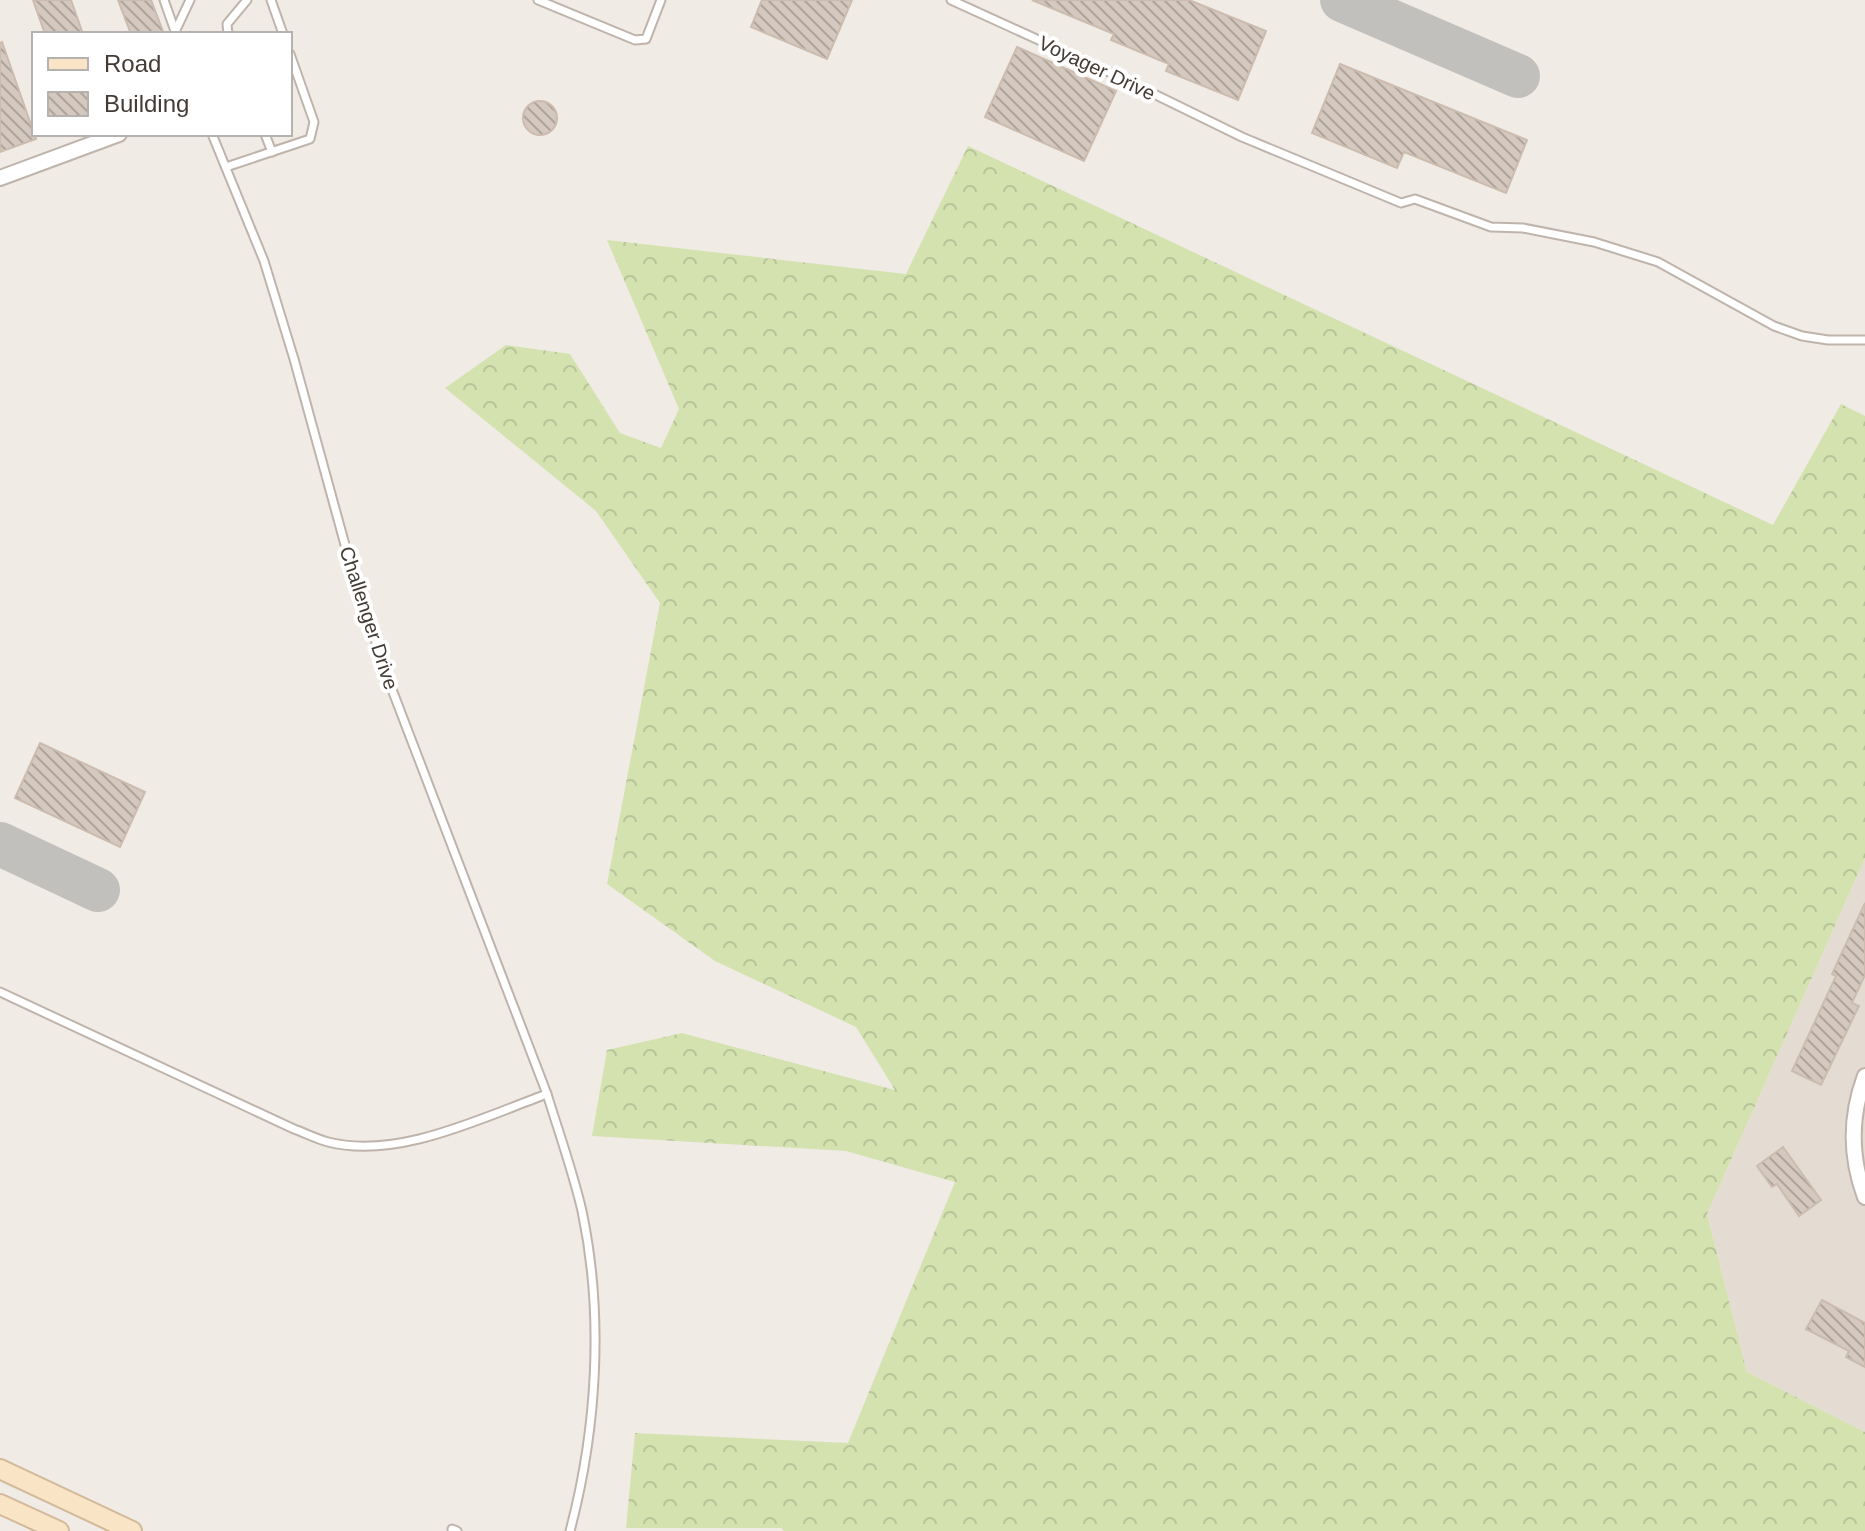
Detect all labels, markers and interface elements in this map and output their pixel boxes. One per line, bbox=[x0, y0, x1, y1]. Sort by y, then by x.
street label: Voyager Drive bbox=[1035, 31, 1159, 105]
legend bbox=[32, 32, 292, 136]
text: Road bbox=[104, 50, 161, 77]
text: Building bbox=[104, 90, 189, 117]
street label: Challenger Drive bbox=[336, 544, 402, 692]

